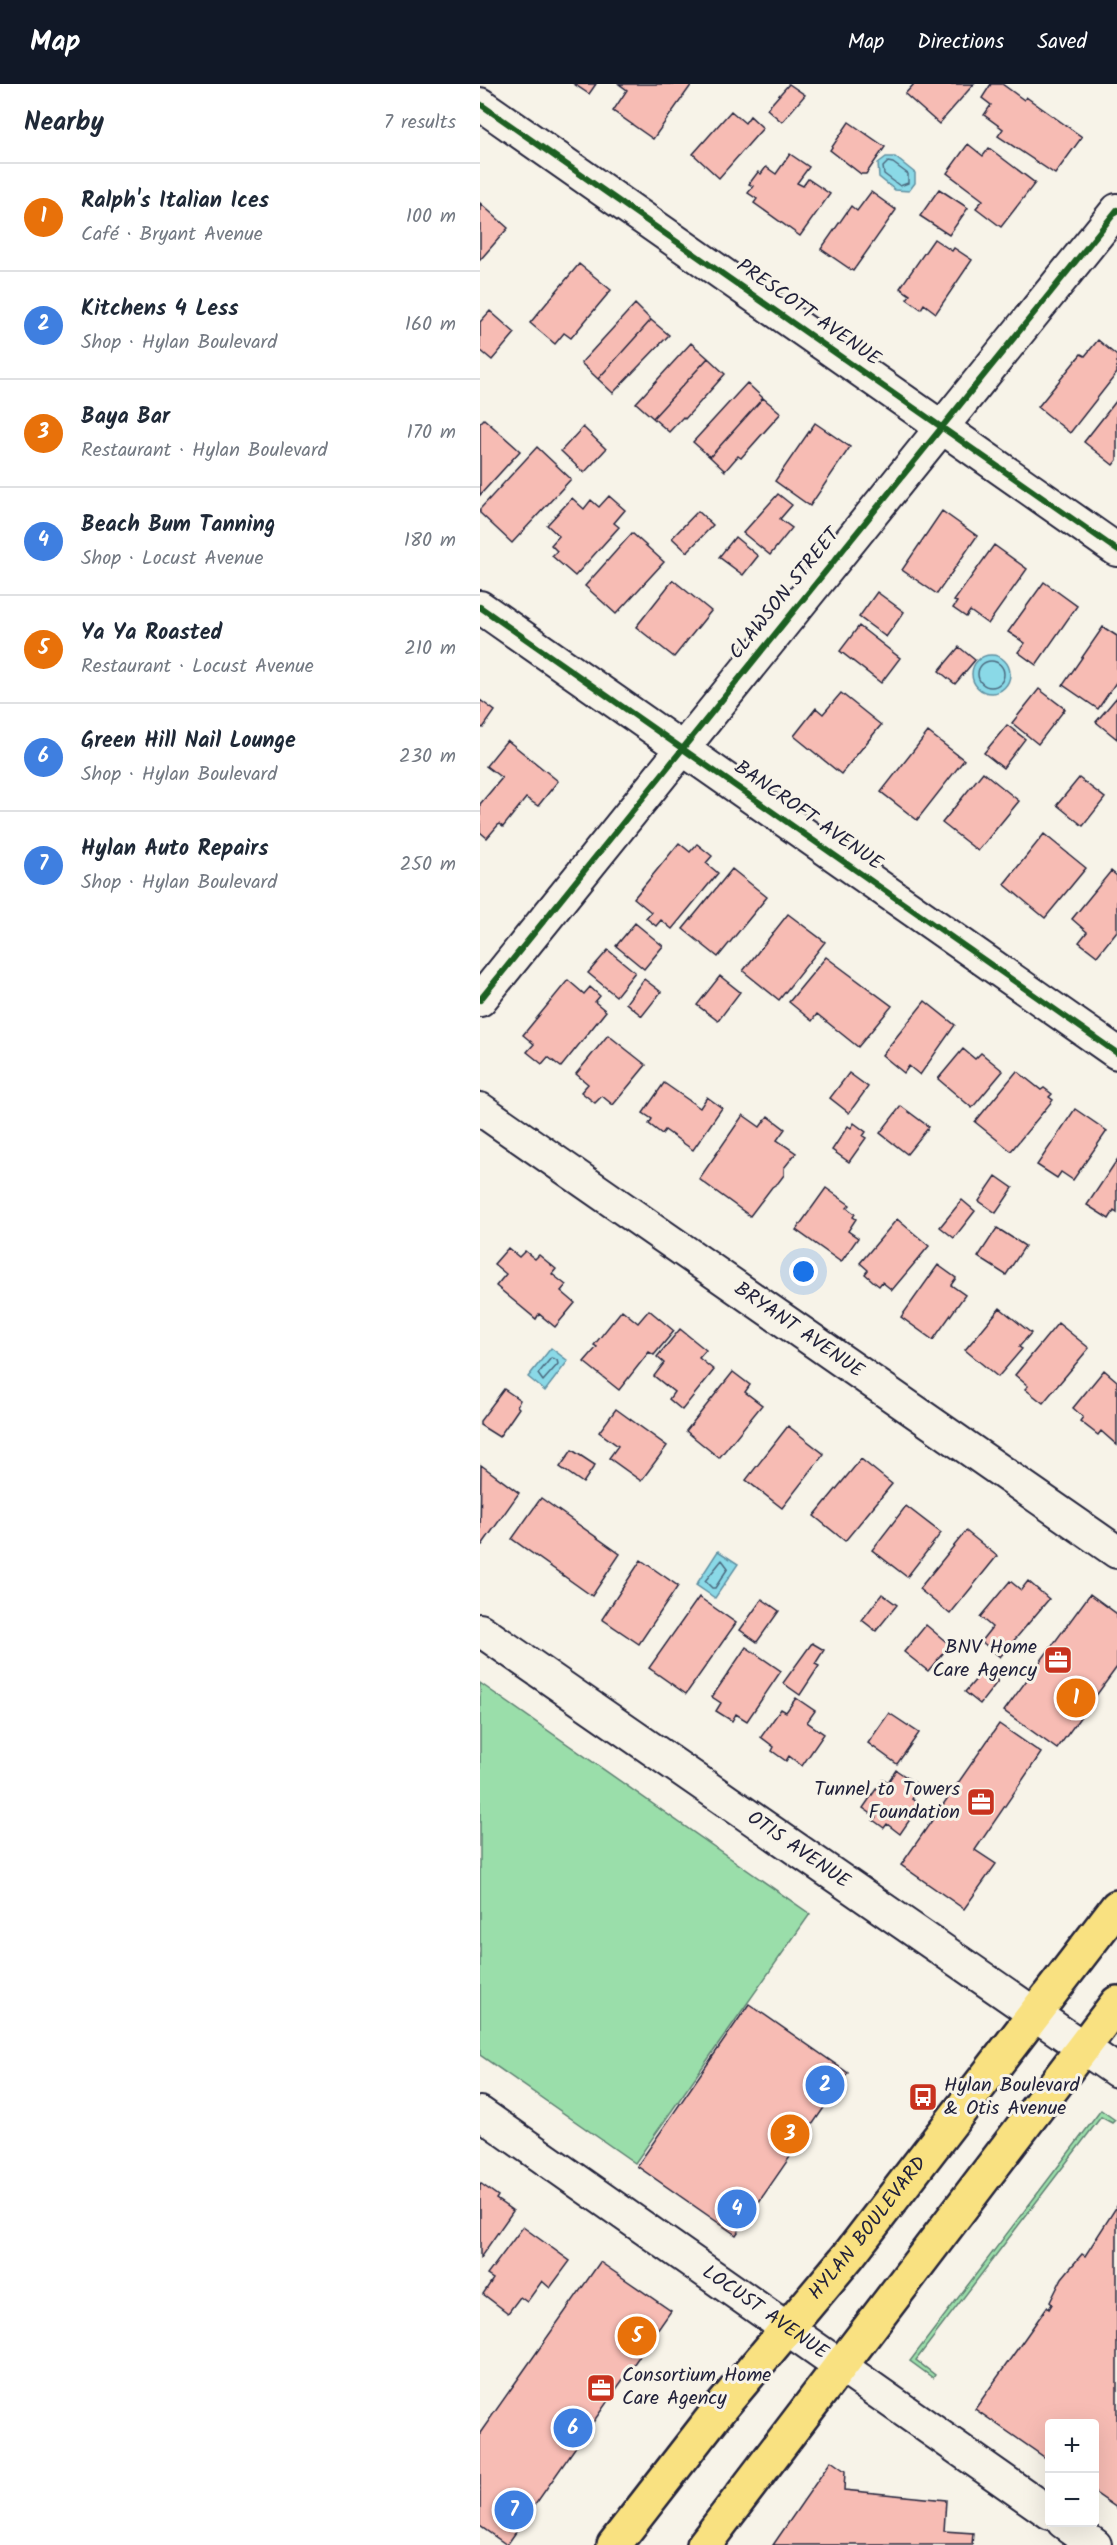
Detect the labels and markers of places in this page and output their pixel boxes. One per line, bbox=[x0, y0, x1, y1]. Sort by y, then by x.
place label: BNV Home Care Agency bbox=[932, 1632, 1038, 1687]
office icon: BNV Home Care Agency bbox=[1042, 1644, 1074, 1676]
pin: 1 bbox=[1056, 1676, 1096, 1720]
place label: Tunnel to Towers Foundation bbox=[814, 1774, 960, 1829]
office icon: Tunnel to Towers Foundation bbox=[965, 1786, 997, 1818]
pin: 2 bbox=[806, 2062, 844, 2108]
place label: Hylan Boulevard & Otis Avenue bbox=[944, 2070, 1080, 2125]
bus stop icon: Hylan Boulevard & Otis Avenue bbox=[907, 2081, 939, 2113]
pin: 3 bbox=[770, 2112, 810, 2156]
pin: 4 bbox=[718, 2186, 756, 2232]
pin: 5 bbox=[618, 2314, 656, 2358]
place label: Consortium Home Care Agency bbox=[622, 2360, 771, 2415]
office icon: Consortium Home Care Agency bbox=[585, 2372, 617, 2404]
pin: 6 bbox=[554, 2406, 592, 2450]
pin: 7 bbox=[495, 2488, 534, 2532]

